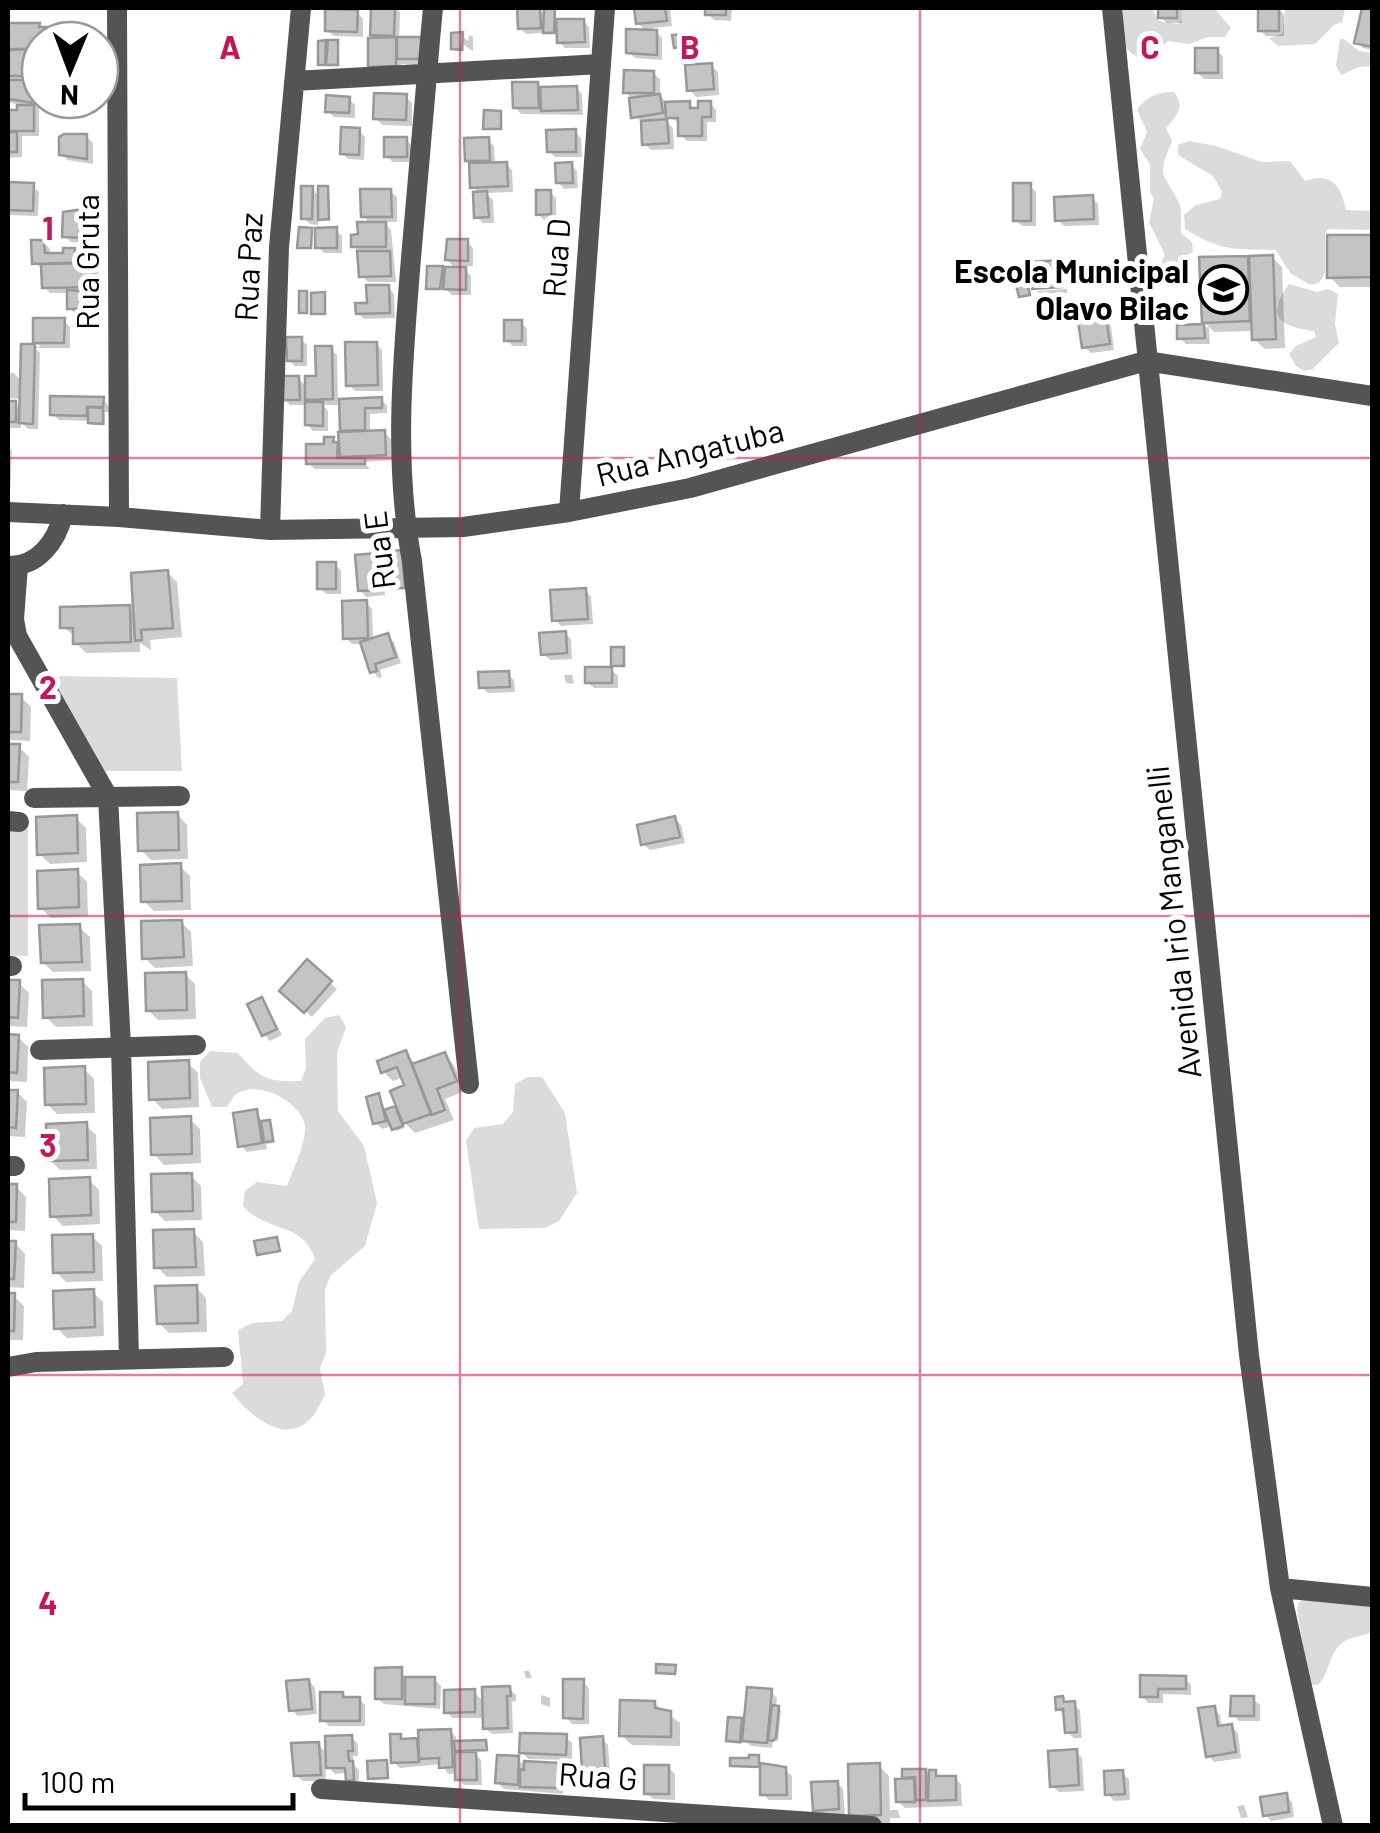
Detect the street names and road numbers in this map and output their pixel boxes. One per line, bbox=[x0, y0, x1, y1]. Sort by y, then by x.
street label: Rua Gruta bbox=[67, 194, 105, 330]
street label: Rua Paz bbox=[225, 212, 269, 322]
street label: Rua D bbox=[533, 217, 577, 299]
street label: Rua Angatuba bbox=[592, 409, 787, 493]
street label: Rua E bbox=[354, 509, 402, 592]
street label: Avenida Irio Manganelli bbox=[1137, 764, 1207, 1081]
street label: Rua G bbox=[557, 1753, 639, 1797]

